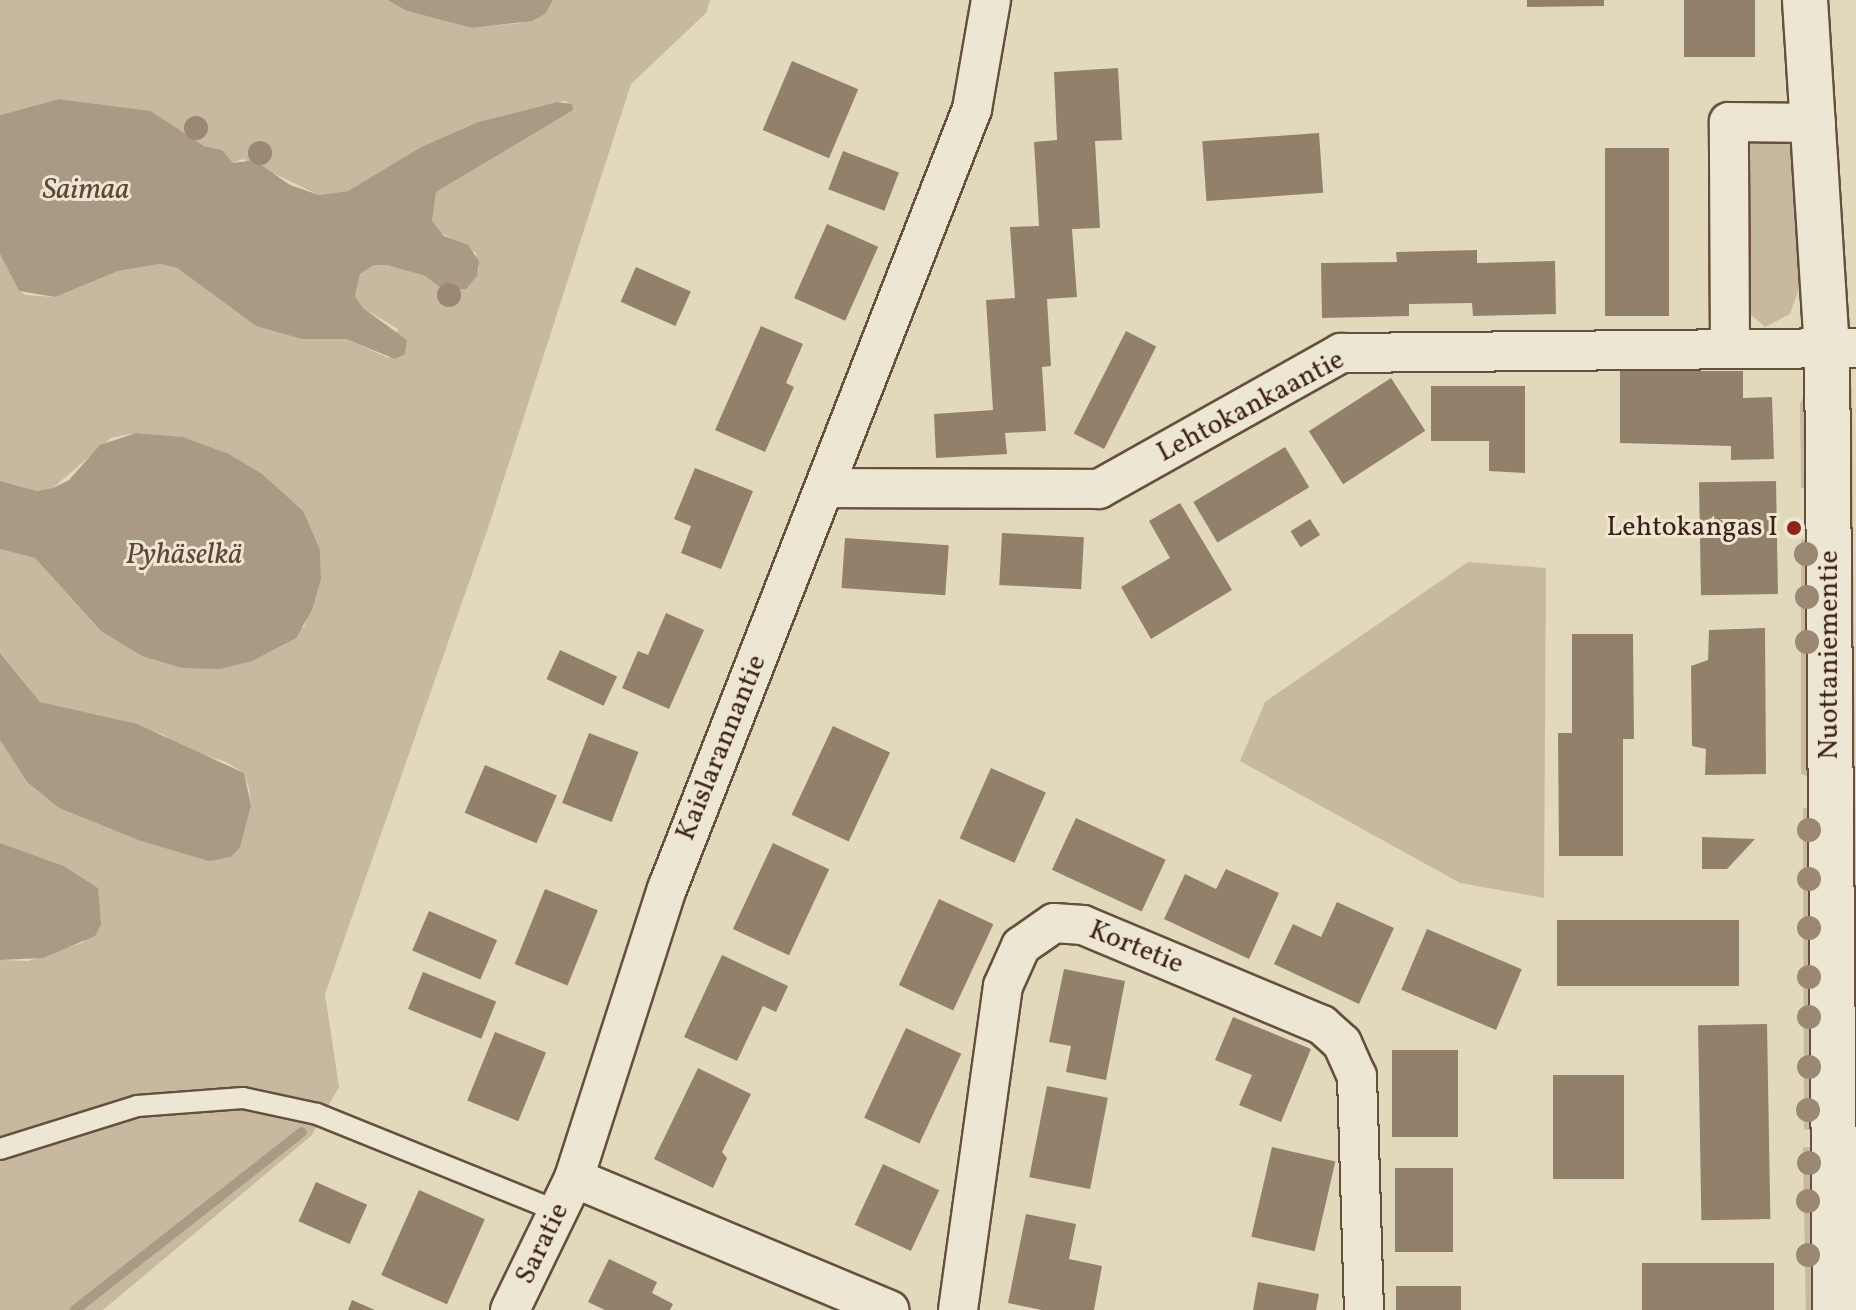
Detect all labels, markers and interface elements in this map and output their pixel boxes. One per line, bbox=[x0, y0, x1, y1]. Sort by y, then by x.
water label: Saimaa bbox=[43, 172, 129, 208]
street label: Lehtokankaantie bbox=[1152, 344, 1350, 470]
place label: Lehtokangas I bbox=[1607, 511, 1778, 545]
marker: Lehtokangas I bbox=[1785, 519, 1803, 537]
water label: Pyhäselkä bbox=[126, 537, 242, 573]
street label: Nuottaniementie bbox=[1813, 550, 1847, 760]
street label: Kaislarannantie bbox=[670, 650, 774, 846]
street label: Kortetie bbox=[1084, 914, 1188, 982]
street label: Saratie bbox=[509, 1198, 577, 1290]

